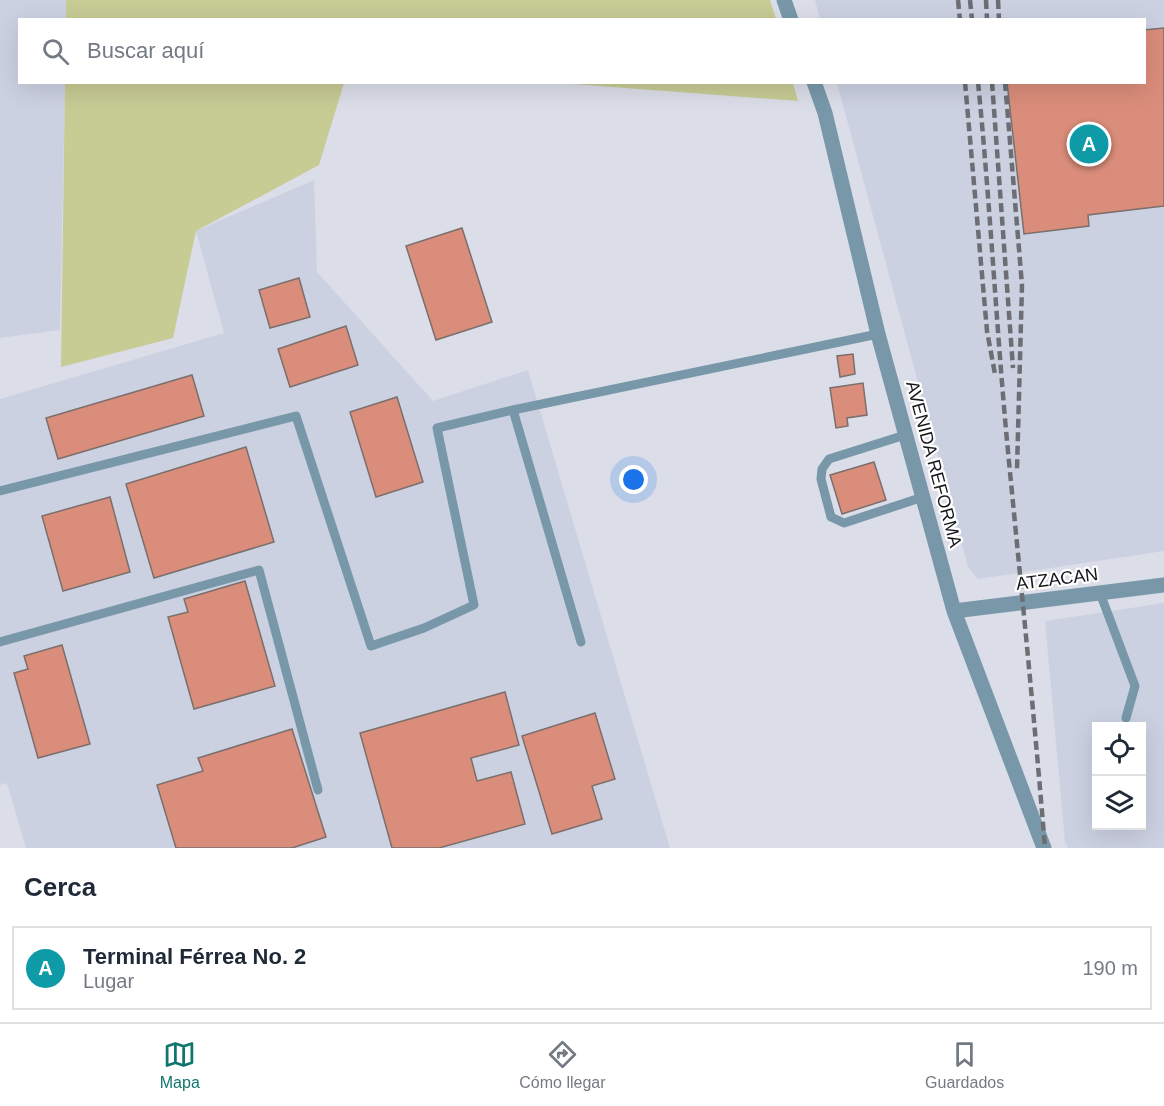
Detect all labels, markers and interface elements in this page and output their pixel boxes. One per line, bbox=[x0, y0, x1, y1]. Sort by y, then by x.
search box bbox=[18, 18, 1146, 84]
icon: search bbox=[39, 35, 72, 68]
text: Buscar aquí bbox=[87, 38, 204, 63]
pin: A bbox=[1070, 122, 1108, 166]
street label: AVENIDA REFORMA bbox=[902, 378, 966, 550]
your location bbox=[619, 465, 648, 494]
street label: ATZACAN bbox=[1015, 564, 1099, 594]
map controls bbox=[1092, 722, 1146, 830]
button: locate bbox=[1092, 722, 1146, 776]
button: layers bbox=[1092, 776, 1146, 830]
text: Cerca bbox=[24, 872, 96, 902]
text: Terminal Férrea No. 2 bbox=[83, 944, 306, 969]
text: A bbox=[38, 957, 53, 979]
text: 190 m bbox=[1082, 957, 1138, 979]
text: Lugar bbox=[83, 970, 134, 992]
tab: Mapa bbox=[160, 1038, 200, 1092]
tab: Cómo llegar bbox=[519, 1038, 606, 1092]
tab: Guardados bbox=[925, 1038, 1004, 1092]

